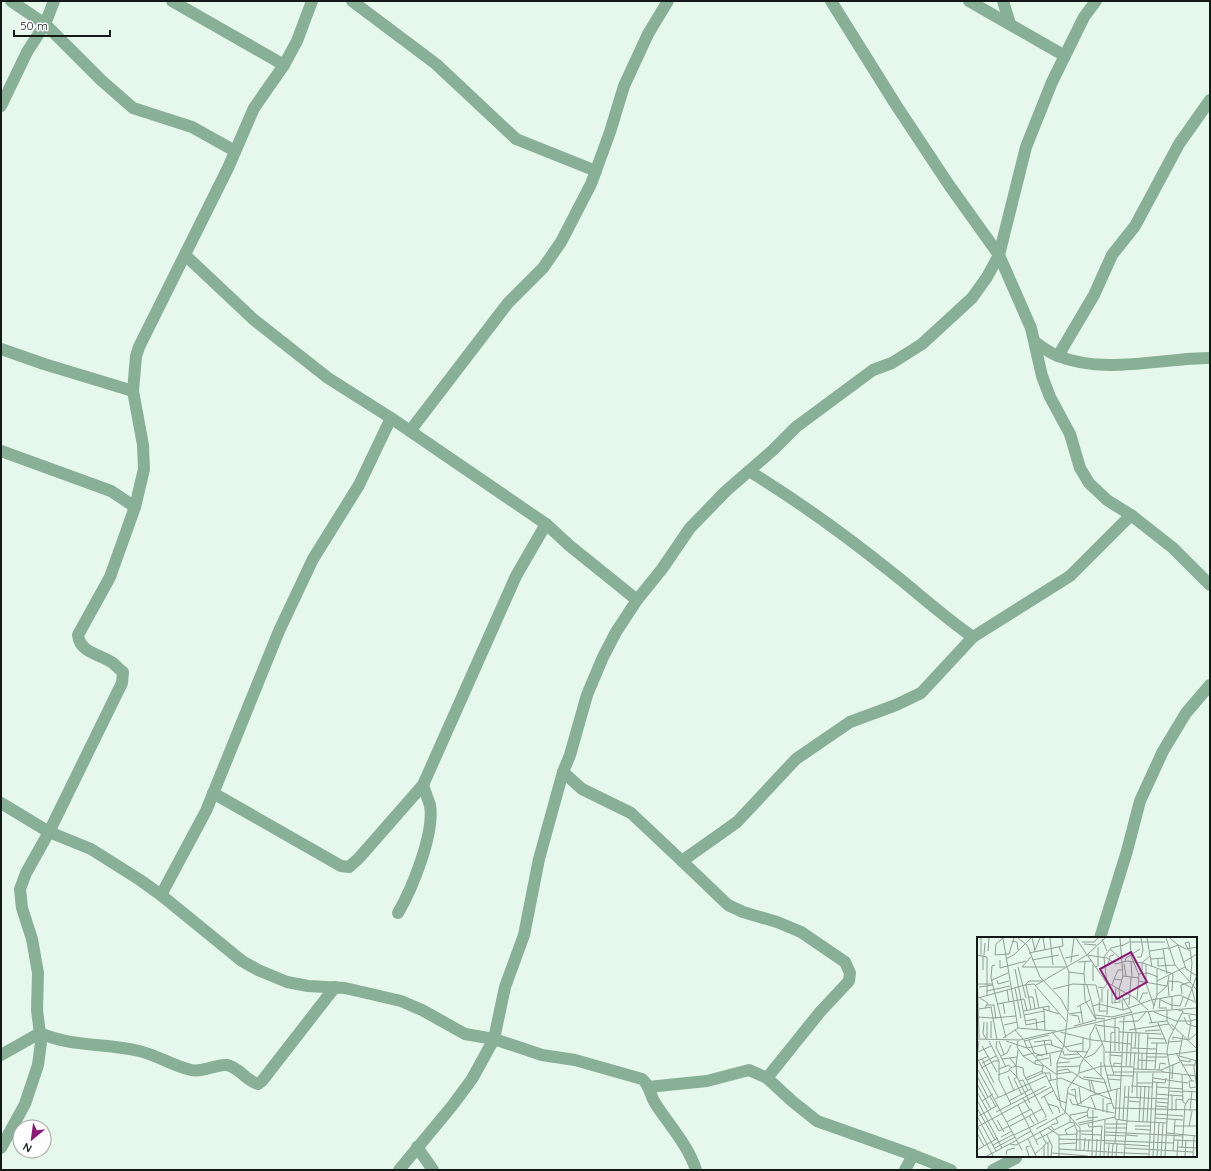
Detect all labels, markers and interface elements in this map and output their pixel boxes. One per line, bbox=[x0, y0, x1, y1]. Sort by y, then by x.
scale bar bbox=[14, 12, 110, 38]
text: 50 m bbox=[20, 18, 48, 33]
inset map bbox=[977, 937, 1197, 1157]
north arrow bbox=[12, 1119, 52, 1159]
text: N bbox=[20, 1140, 34, 1156]

